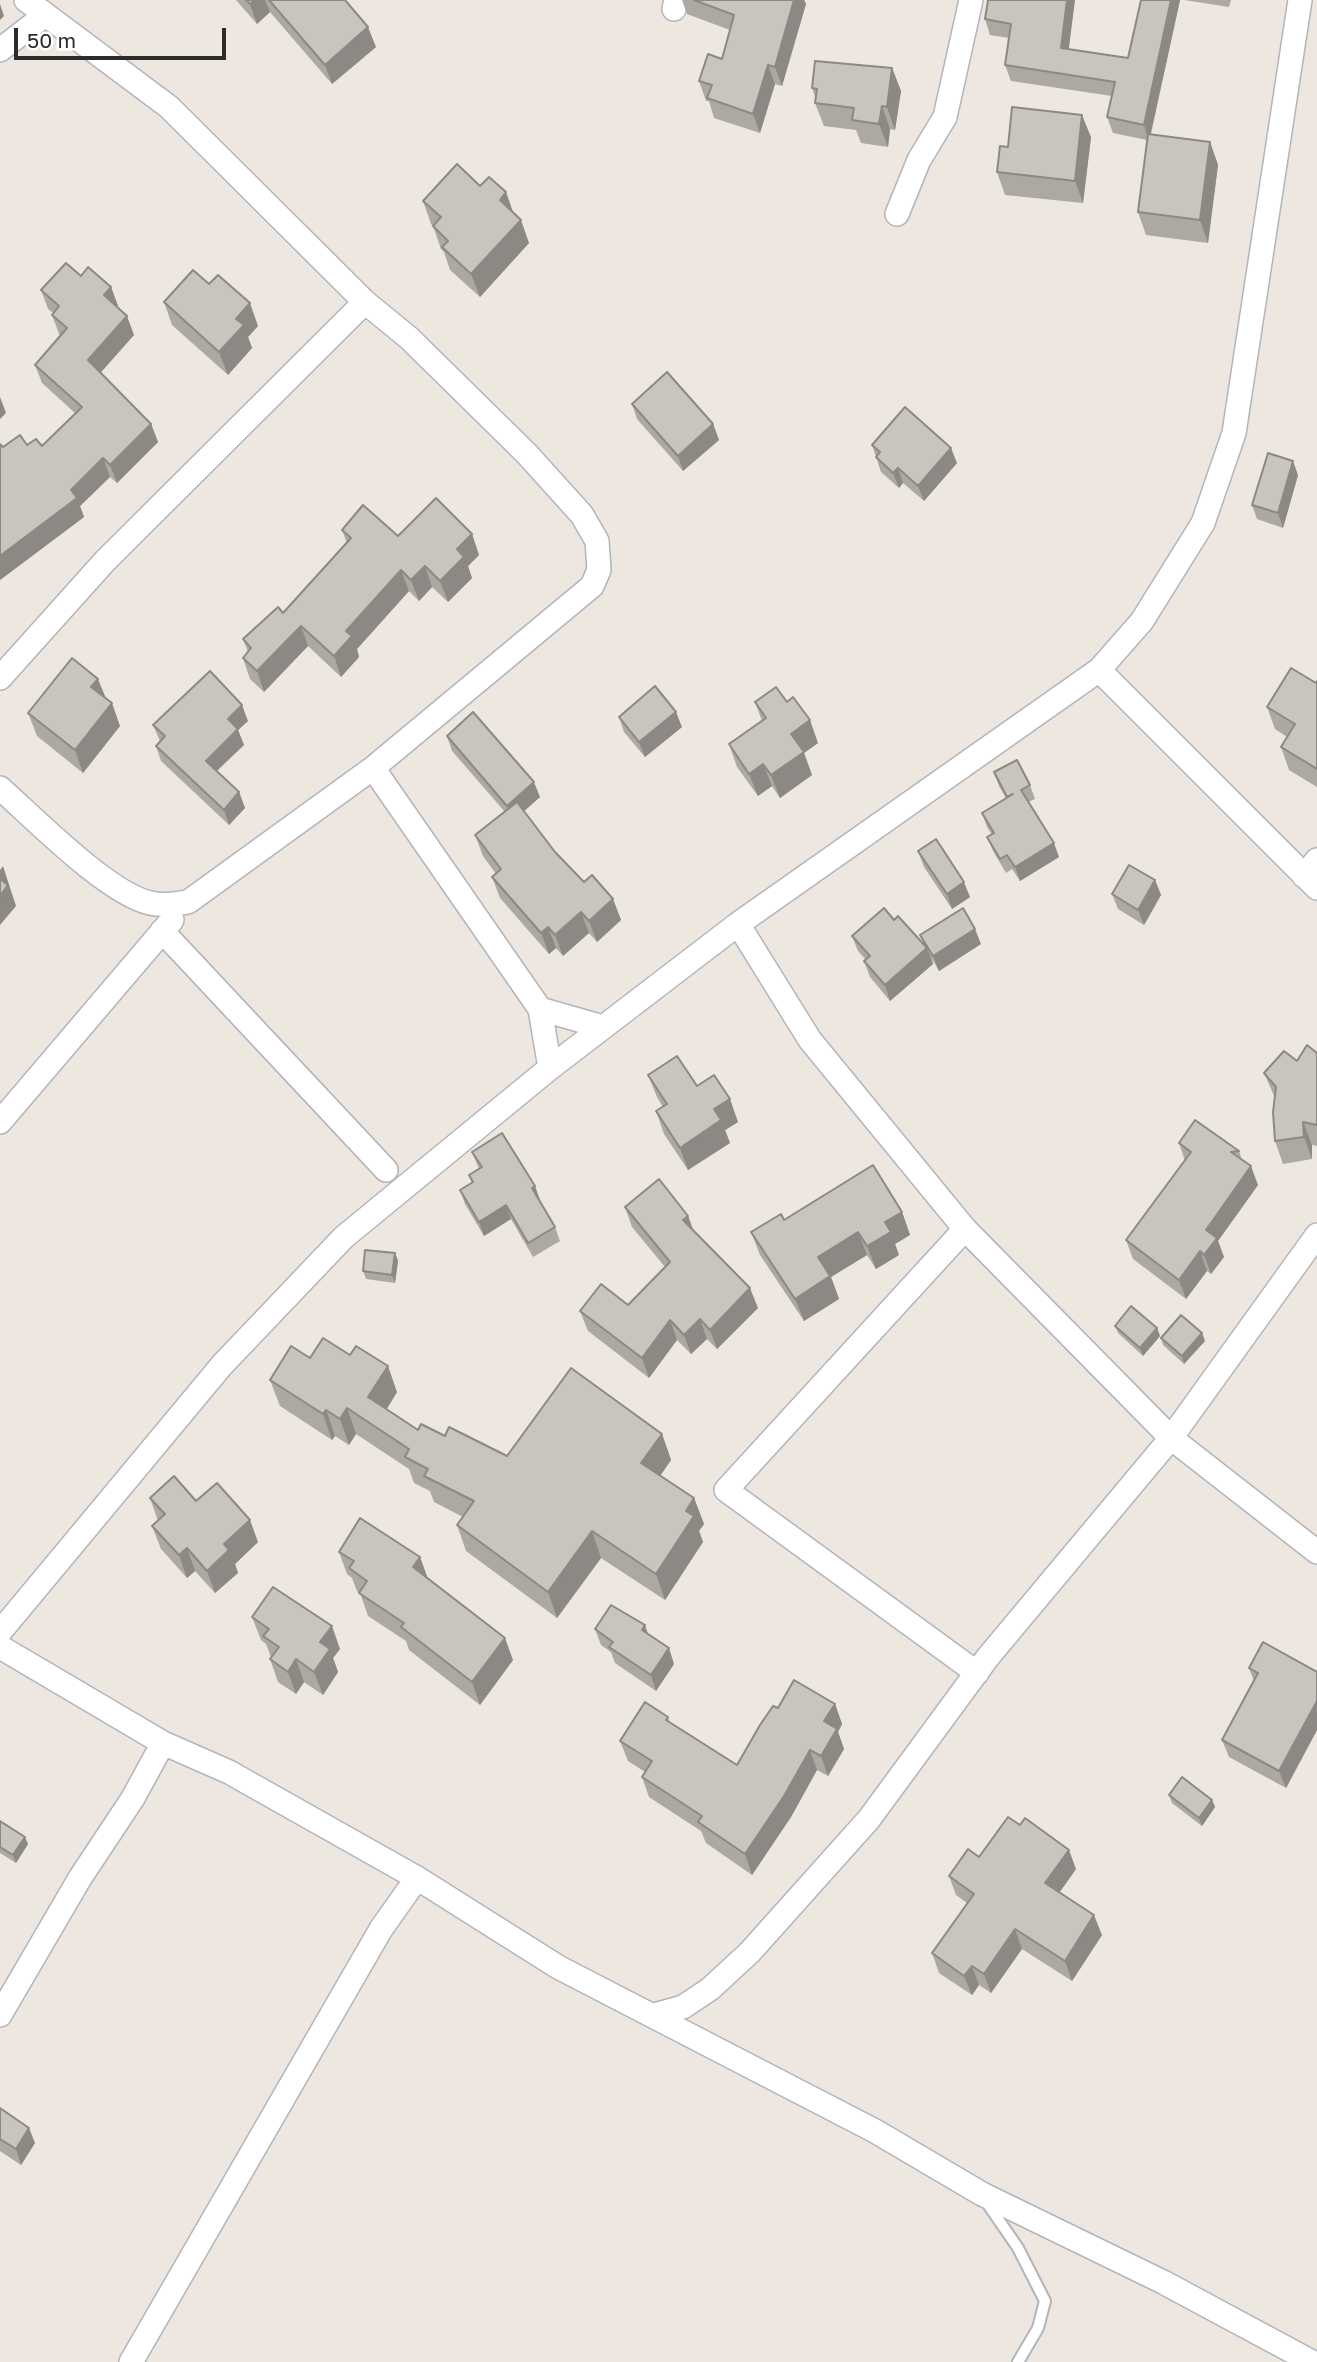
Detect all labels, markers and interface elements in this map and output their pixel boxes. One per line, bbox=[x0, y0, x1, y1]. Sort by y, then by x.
scale bar bbox=[18, 14, 229, 58]
text: 50 m bbox=[27, 27, 76, 53]

